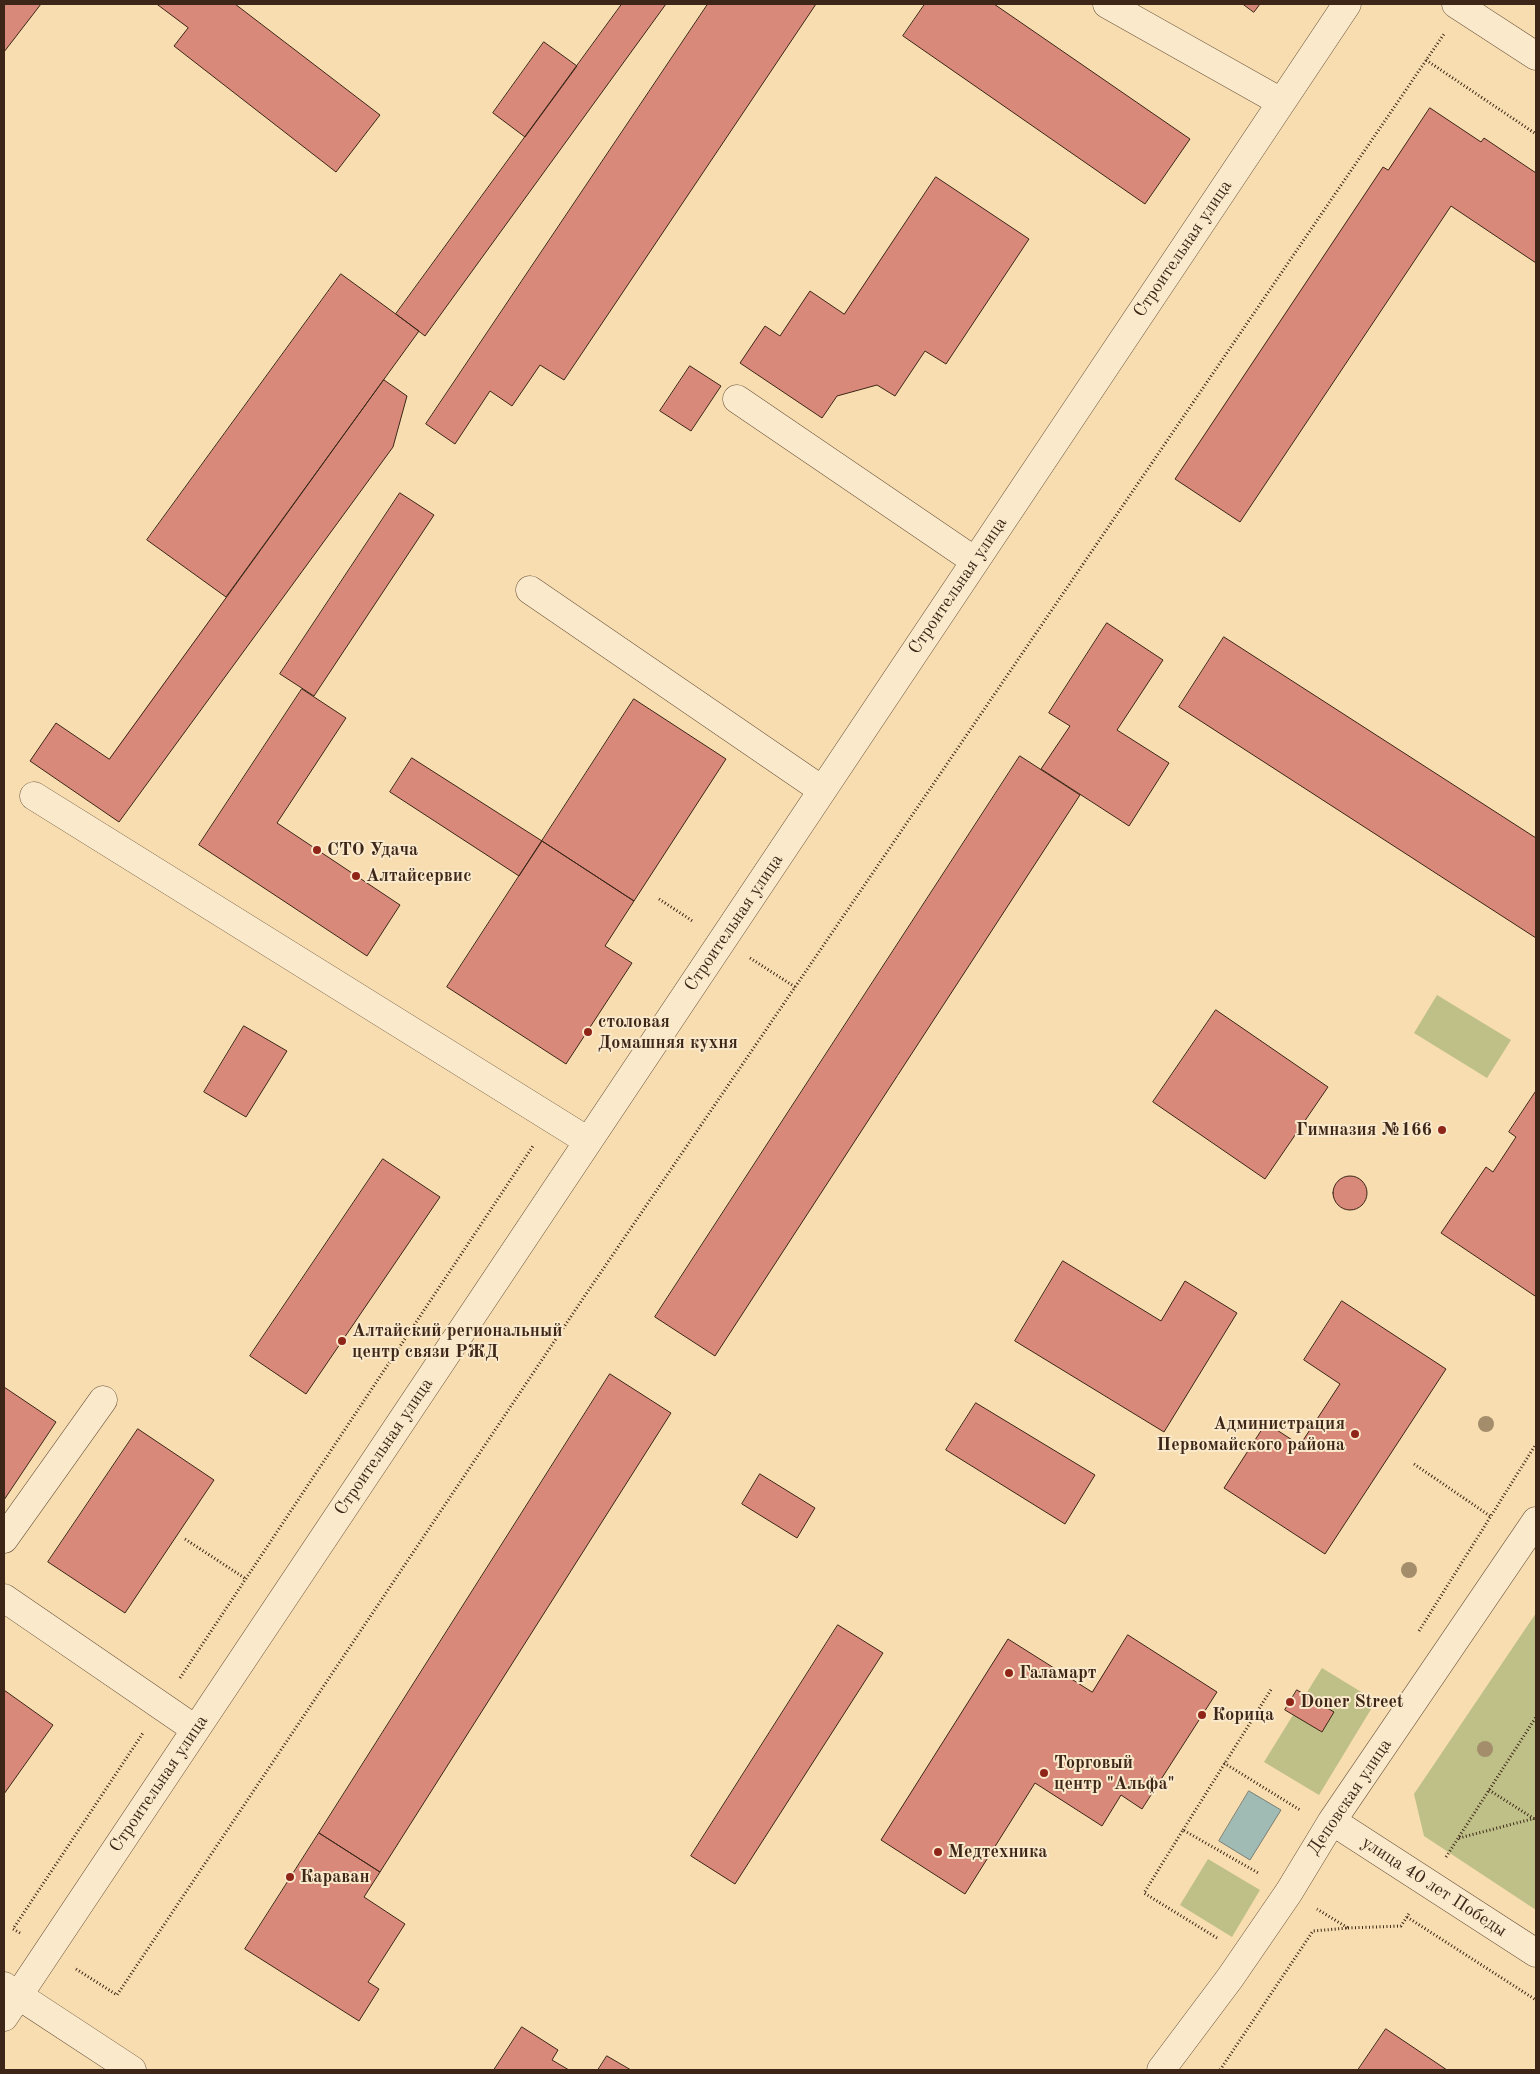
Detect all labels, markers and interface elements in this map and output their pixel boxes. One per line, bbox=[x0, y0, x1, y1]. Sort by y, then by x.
street label: Строительная улица bbox=[1129, 176, 1237, 322]
street label: Строительная улица bbox=[904, 513, 1012, 659]
place label: СТО Удача bbox=[327, 839, 418, 861]
marker: СТО Удача bbox=[311, 844, 323, 856]
street label: Строительная улица bbox=[680, 850, 788, 996]
place label: Алтайсервис bbox=[366, 865, 472, 887]
marker: Алтайсервис bbox=[350, 870, 362, 882]
place label: столовая Домашняя кухня bbox=[598, 1011, 738, 1054]
marker: столовая Домашняя кухня bbox=[582, 1026, 594, 1038]
place label: Гимназия №166 bbox=[1296, 1119, 1432, 1141]
marker: Гимназия №166 bbox=[1436, 1124, 1448, 1136]
place label: Алтайский региональный центр связи РЖД bbox=[352, 1320, 563, 1362]
marker: Алтайский региональный центр связи РЖД bbox=[336, 1335, 348, 1347]
street label: Строительная улица bbox=[330, 1374, 438, 1520]
place label: Администрация Первомайского района bbox=[1157, 1413, 1345, 1456]
marker: Администрация Первомайского района bbox=[1349, 1428, 1361, 1440]
place label: Галамарт bbox=[1019, 1662, 1097, 1684]
marker: Галамарт bbox=[1003, 1667, 1015, 1679]
place label: Doner Street bbox=[1300, 1691, 1404, 1713]
marker: Doner Street bbox=[1284, 1696, 1296, 1708]
place label: Корица bbox=[1212, 1704, 1274, 1726]
marker: Корица bbox=[1196, 1709, 1208, 1721]
street label: Строительная улица bbox=[105, 1711, 213, 1857]
street label: Деповская улица bbox=[1303, 1735, 1397, 1859]
place label: Торговый центр "Альфа" bbox=[1054, 1752, 1175, 1795]
marker: Торговый центр "Альфа" bbox=[1038, 1767, 1050, 1779]
street label: улица 40 лет Победы bbox=[1357, 1832, 1511, 1942]
place label: Медтехника bbox=[948, 1841, 1048, 1863]
marker: Медтехника bbox=[932, 1846, 944, 1858]
place label: Караван bbox=[300, 1866, 370, 1888]
marker: Караван bbox=[284, 1871, 296, 1883]

